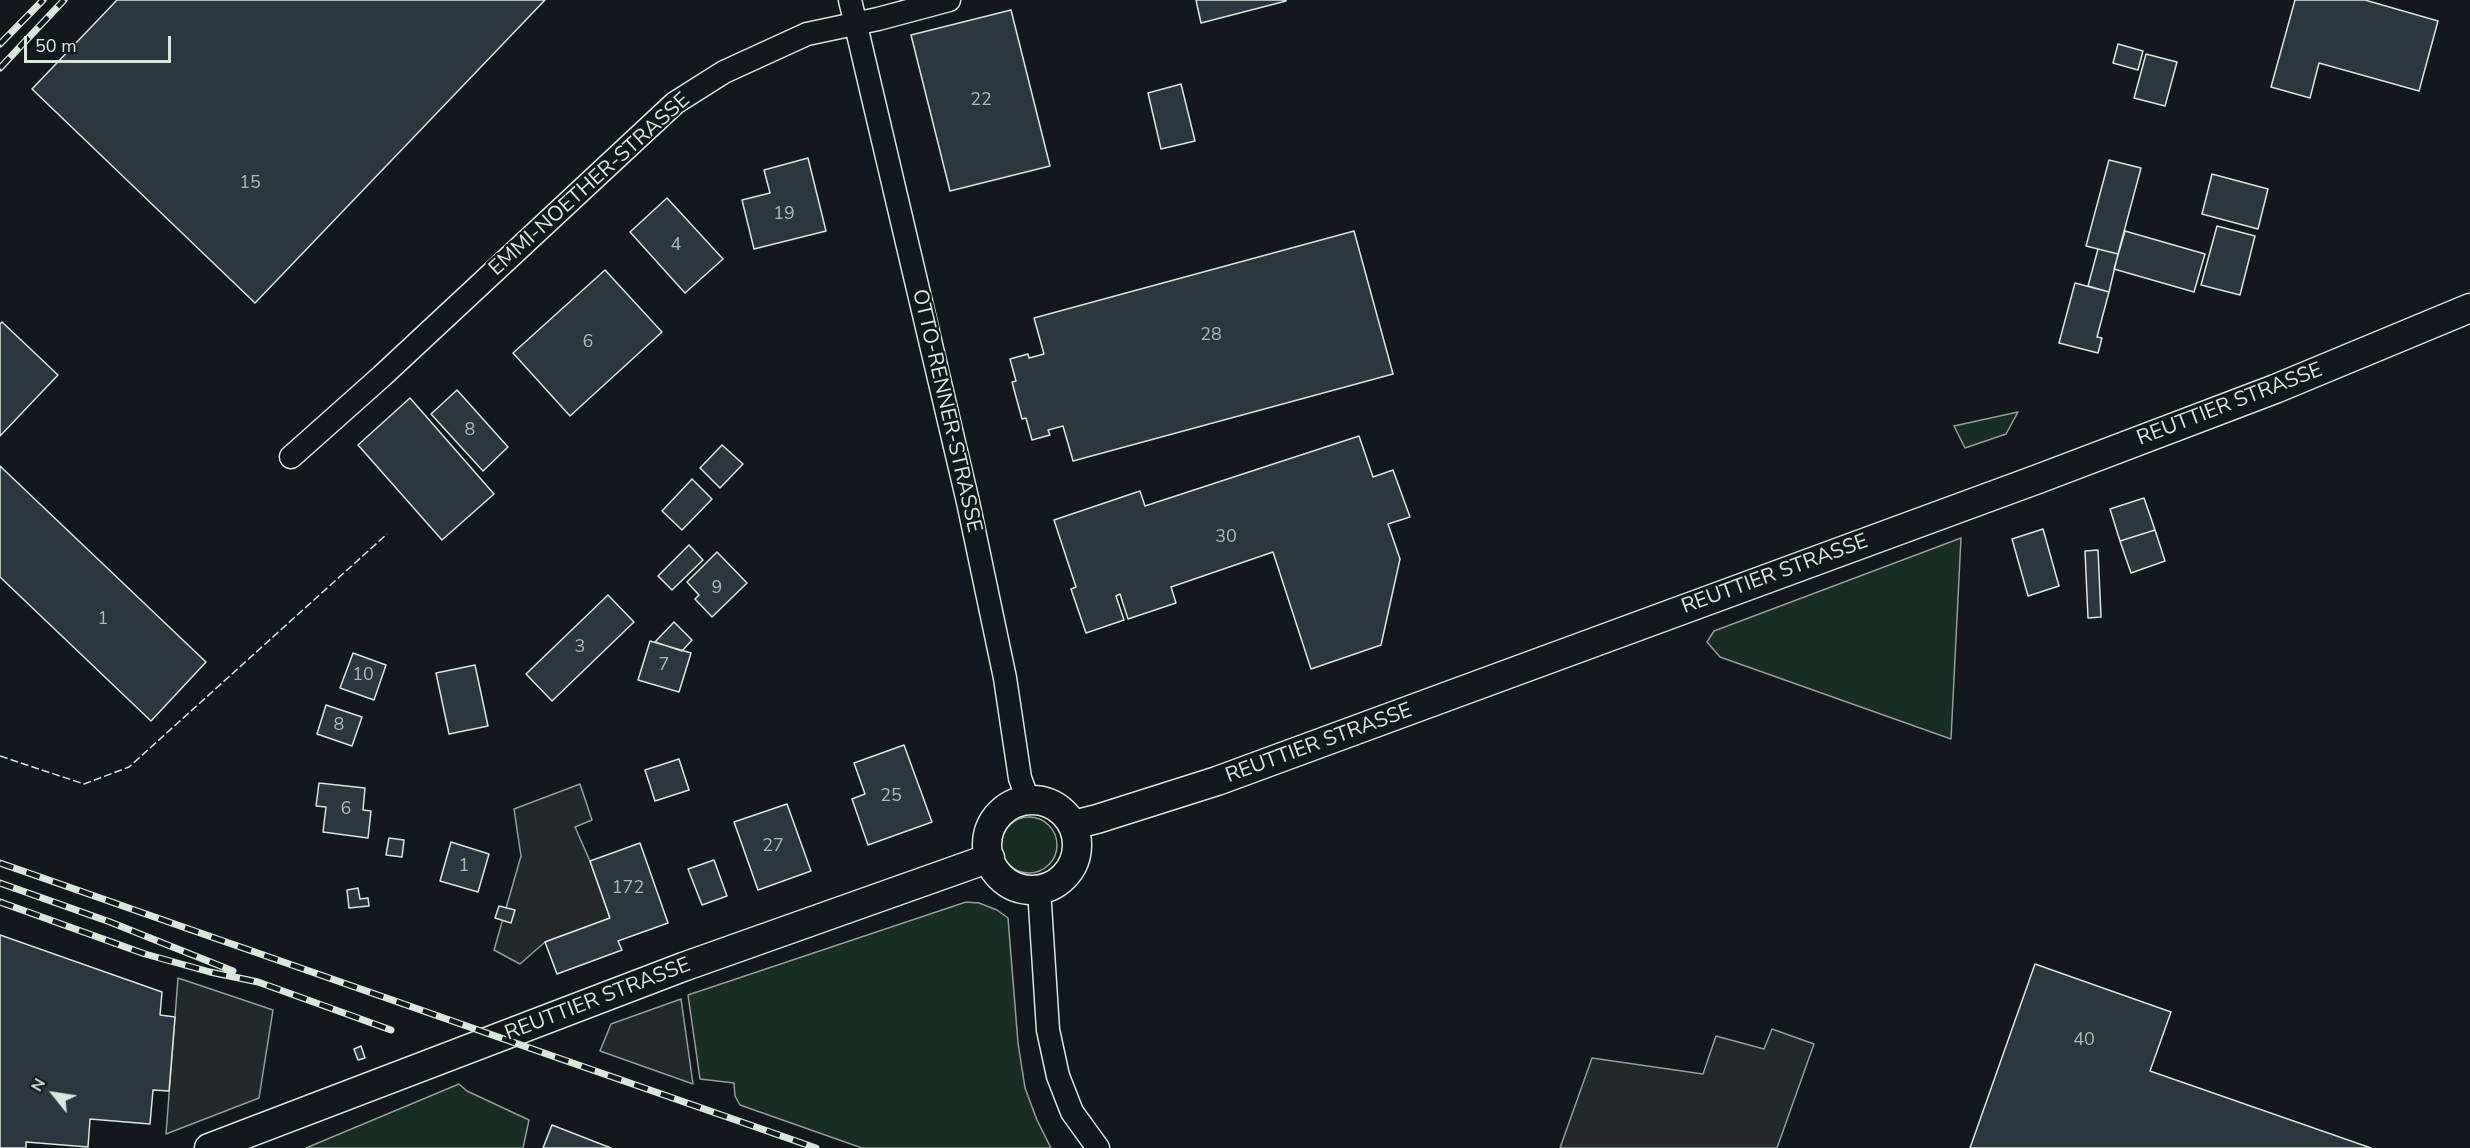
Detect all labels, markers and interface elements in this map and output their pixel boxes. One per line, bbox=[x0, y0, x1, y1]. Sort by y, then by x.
scale bar bbox=[27, 24, 174, 62]
text: 50 m bbox=[35, 34, 77, 58]
street label: EMMI-NOETHER-STRASSE bbox=[484, 88, 696, 282]
house number: 22 bbox=[970, 90, 992, 112]
house number: 15 bbox=[239, 173, 261, 195]
house number: 19 bbox=[773, 204, 795, 226]
house number: 4 bbox=[671, 235, 681, 257]
street label: OTTO-RENNER-STRASSE bbox=[906, 287, 986, 535]
house number: 28 bbox=[1200, 325, 1222, 347]
house number: 6 bbox=[583, 332, 593, 354]
street label: REUTTIER STRASSE bbox=[2134, 358, 2326, 452]
house number: 8 bbox=[465, 420, 475, 442]
house number: 30 bbox=[1215, 527, 1237, 549]
street label: REUTTIER STRASSE bbox=[1678, 530, 1872, 620]
house number: 9 bbox=[712, 578, 722, 600]
house number: 1 bbox=[98, 609, 108, 631]
house number: 3 bbox=[575, 637, 585, 659]
house number: 7 bbox=[659, 655, 669, 677]
house number: 10 bbox=[352, 665, 374, 687]
street label: REUTTIER STRASSE bbox=[1222, 699, 1416, 789]
house number: 8 bbox=[334, 715, 344, 737]
house number: 25 bbox=[880, 786, 902, 808]
house number: 6 bbox=[341, 799, 351, 821]
house number: 27 bbox=[762, 836, 784, 858]
house number: 1 bbox=[459, 856, 469, 878]
house number: 172 bbox=[612, 878, 644, 900]
street label: REUTTIER STRASSE bbox=[502, 953, 694, 1047]
house number: 40 bbox=[2073, 1030, 2095, 1052]
north arrow bbox=[24, 1064, 84, 1124]
text: N bbox=[26, 1074, 51, 1096]

